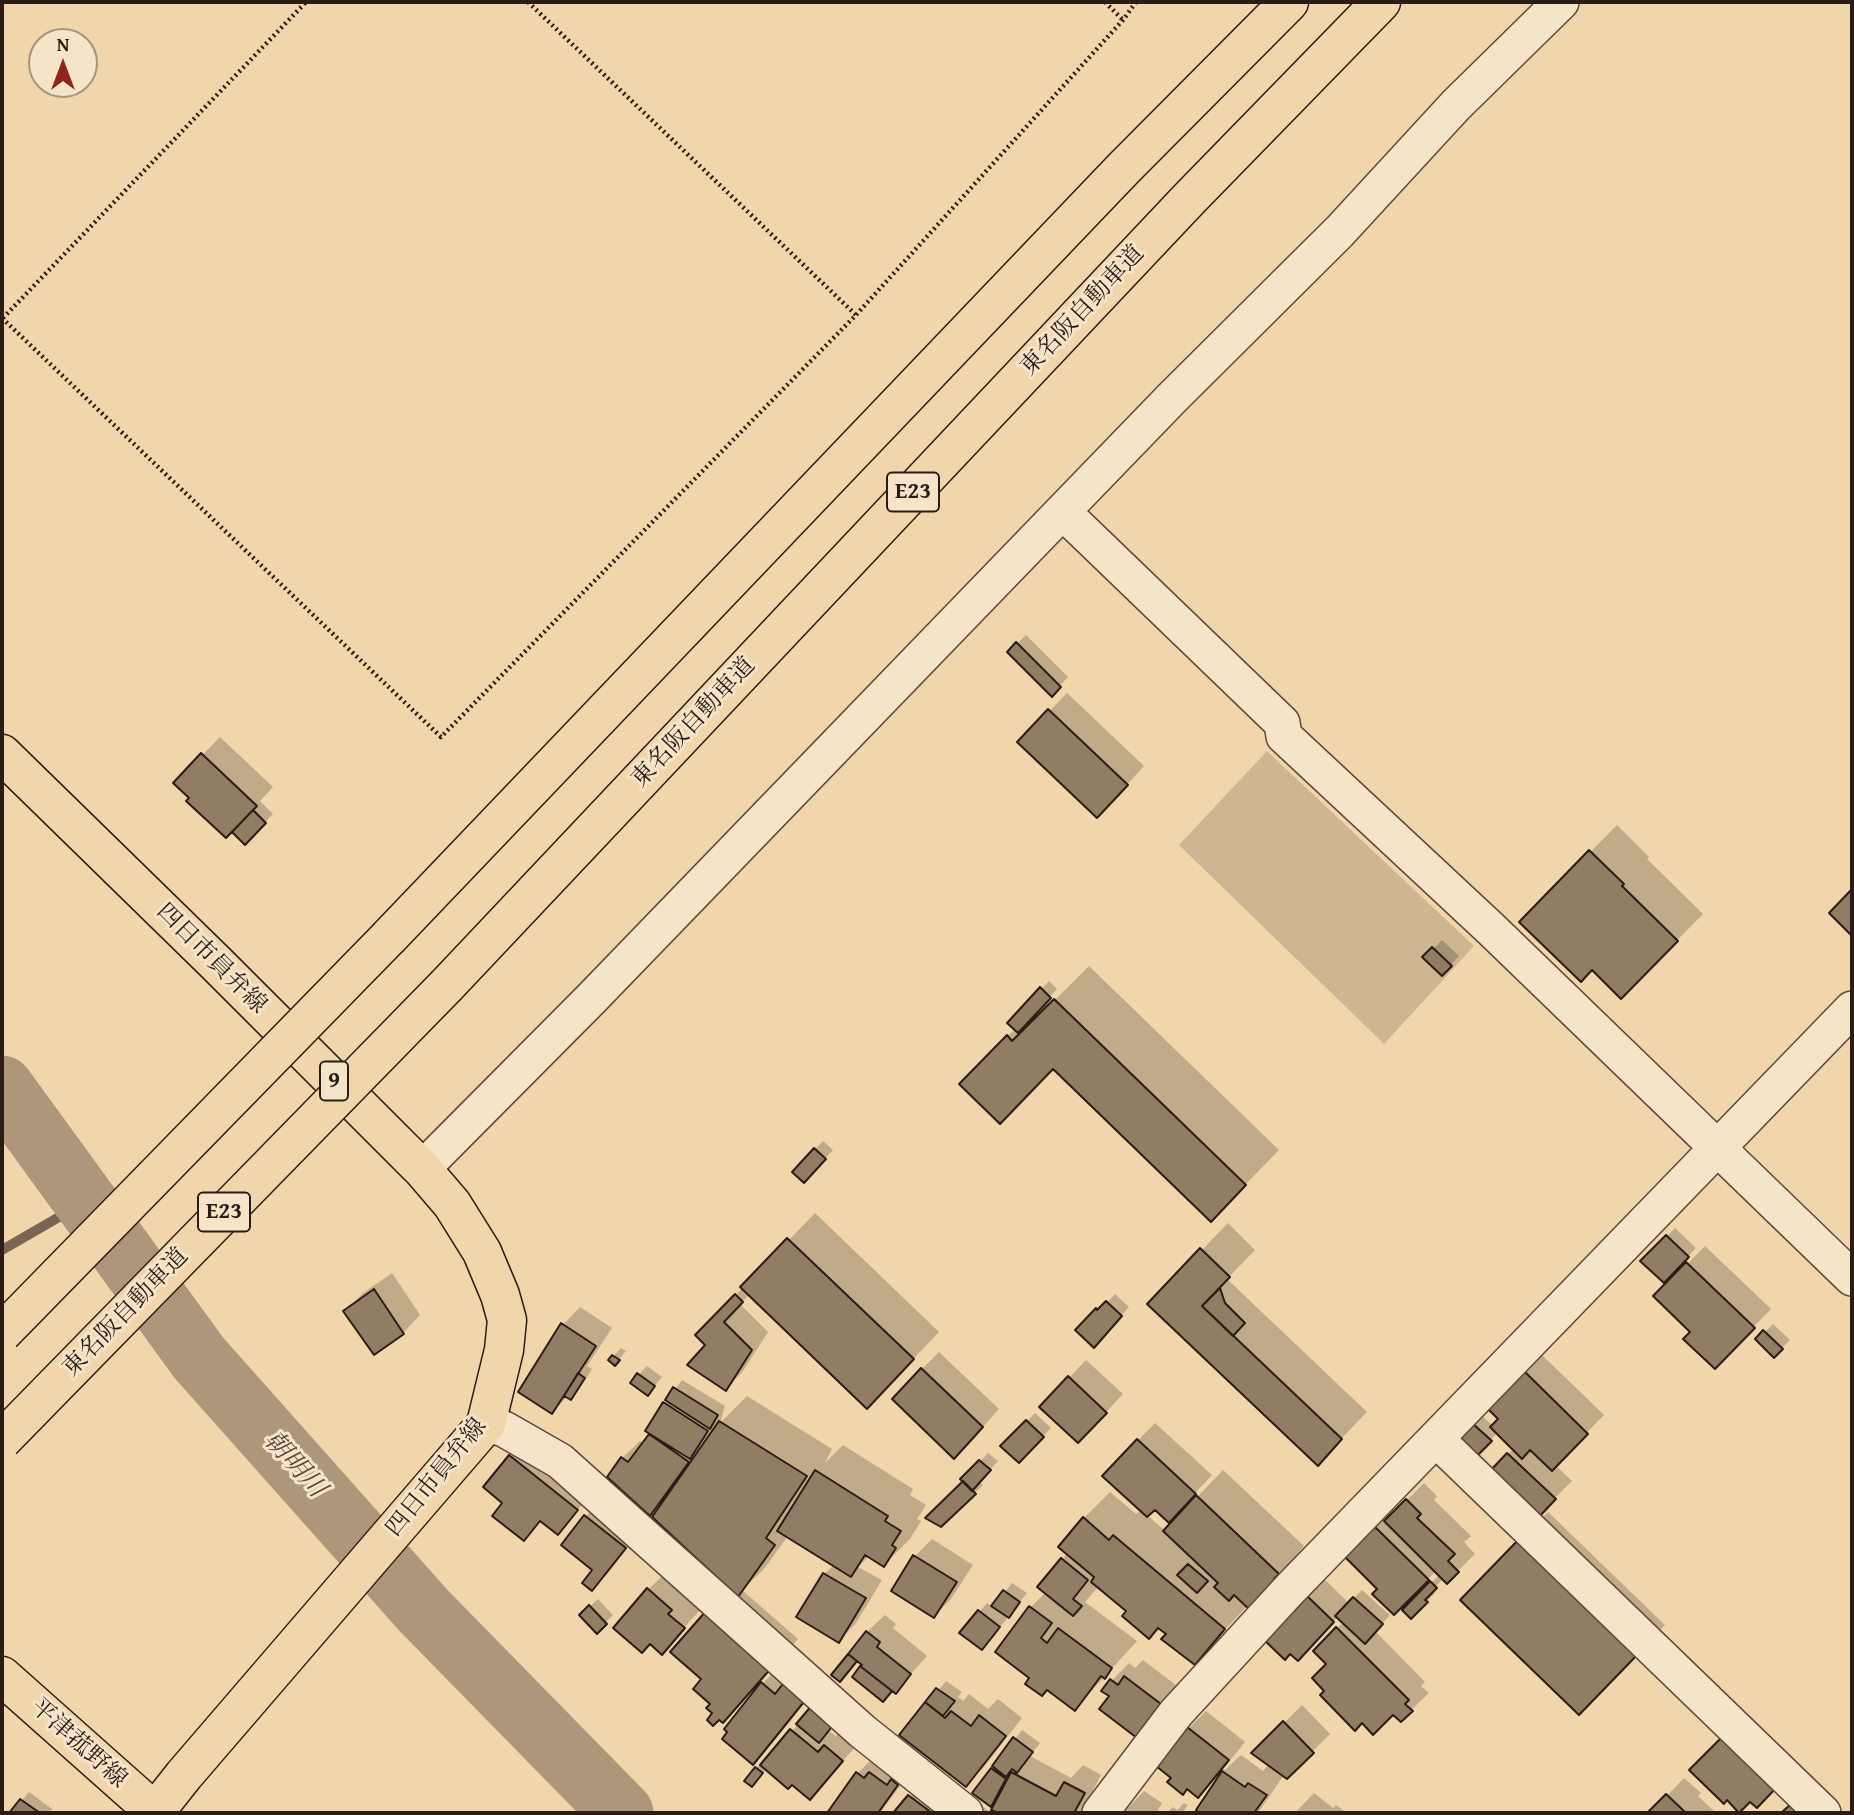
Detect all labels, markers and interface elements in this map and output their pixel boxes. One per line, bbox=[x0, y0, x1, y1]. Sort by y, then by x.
north arrow bbox=[28, 28, 98, 98]
text: N bbox=[57, 30, 69, 58]
street label: 東名阪自動車道 bbox=[1015, 240, 1151, 382]
road number: E23 bbox=[887, 472, 939, 512]
street label: 東名阪自動車道 bbox=[626, 652, 762, 794]
street label: 四日市員弁線 bbox=[150, 898, 272, 1020]
road number: 9 bbox=[320, 1062, 348, 1100]
road number: E23 bbox=[198, 1192, 250, 1232]
street label: 東名阪自動車道 bbox=[57, 1243, 195, 1383]
street label: 四日市員弁線 bbox=[380, 1413, 494, 1543]
water label: 朝明川 bbox=[256, 1426, 332, 1504]
street label: 平津菰野線 bbox=[24, 1693, 132, 1795]

